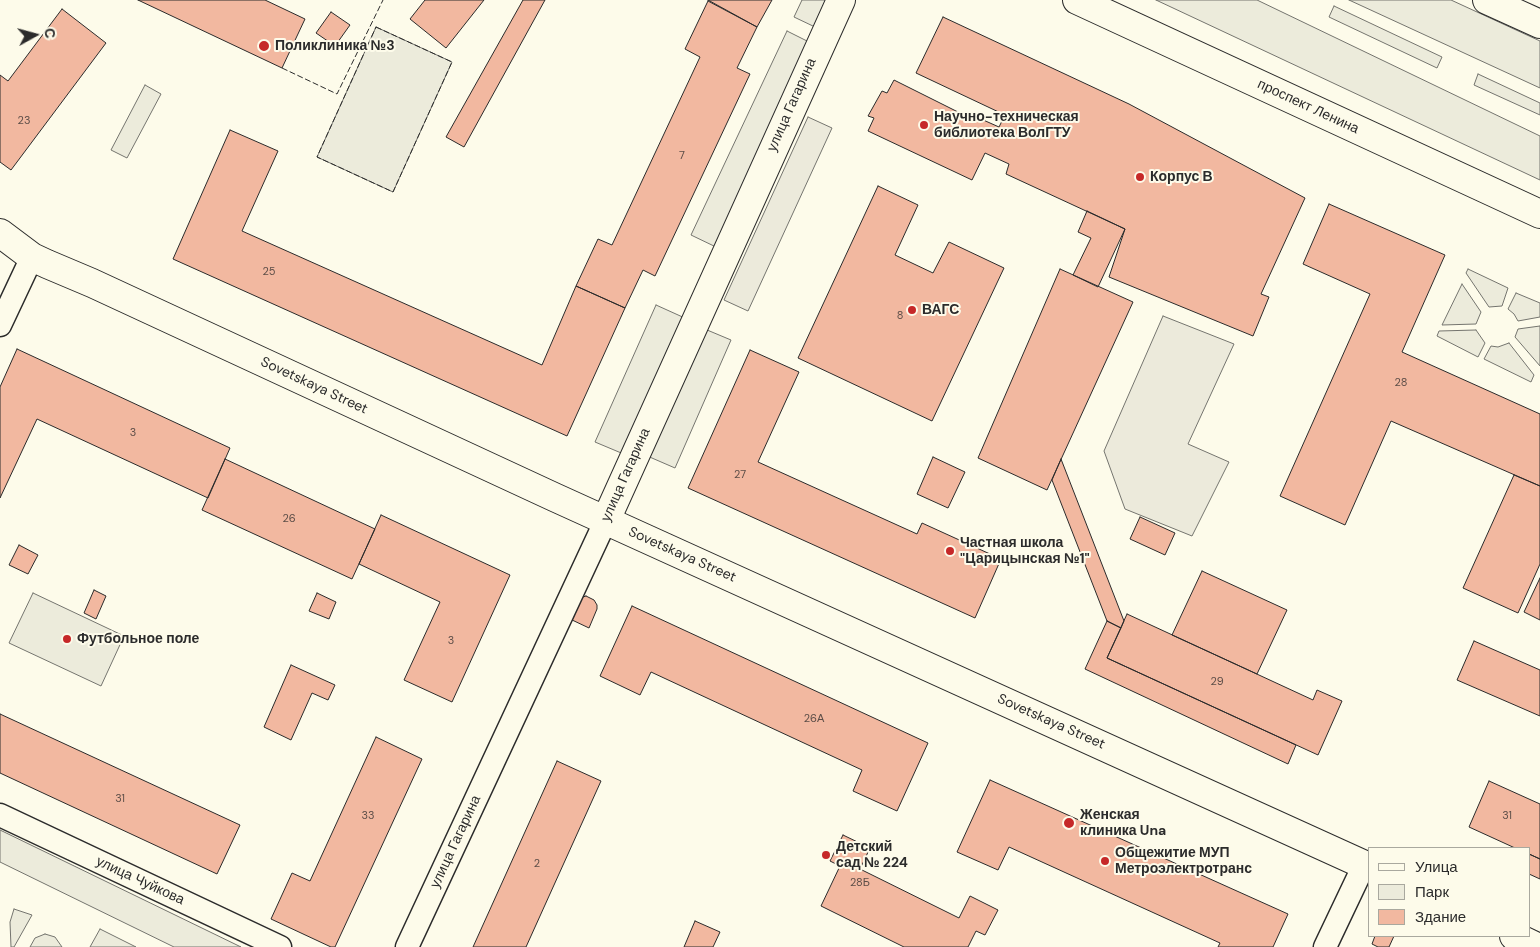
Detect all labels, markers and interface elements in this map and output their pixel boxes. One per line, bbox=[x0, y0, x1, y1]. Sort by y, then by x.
north arrow bbox=[10, 10, 60, 60]
text: С bbox=[40, 27, 59, 39]
place label: Поликлиника №3 bbox=[275, 38, 395, 54]
marker: Поликлиника №3 bbox=[257, 39, 271, 53]
street label: улица Гагарина bbox=[764, 56, 820, 154]
street label: проспект Ленина bbox=[1255, 76, 1361, 138]
place label: Научно-техническая библиотека ВолГТУ bbox=[934, 109, 1079, 142]
house number: 23 bbox=[18, 114, 30, 128]
marker: Научно-техническая библиотека ВолГТУ bbox=[918, 119, 930, 131]
house number: 7 bbox=[679, 149, 685, 163]
place label: Корпус В bbox=[1150, 169, 1213, 185]
marker: Корпус В bbox=[1134, 171, 1146, 183]
house number: 25 bbox=[262, 265, 276, 279]
place label: ВАГС bbox=[922, 302, 959, 318]
marker: ВАГС bbox=[906, 304, 918, 316]
house number: 8 bbox=[897, 309, 903, 323]
street label: Sovetskaya Street bbox=[258, 354, 370, 418]
house number: 28 bbox=[1395, 376, 1407, 390]
house number: 3 bbox=[130, 426, 136, 440]
street label: улица Гагарина bbox=[598, 426, 654, 524]
house number: 27 bbox=[734, 468, 746, 482]
house number: 26 bbox=[282, 512, 296, 526]
street label: Sovetskaya Street bbox=[626, 524, 738, 586]
place label: Частная школа "Царицынская №1" bbox=[960, 535, 1090, 568]
marker: Частная школа "Царицынская №1" bbox=[944, 545, 956, 557]
place label: Футбольное поле bbox=[77, 631, 199, 647]
marker: Футбольное поле bbox=[61, 633, 73, 645]
house number: 3 bbox=[448, 634, 454, 648]
house number: 29 bbox=[1210, 675, 1224, 689]
street label: Sovetskaya Street bbox=[995, 691, 1107, 753]
house number: 26А bbox=[804, 712, 824, 726]
house number: 31 bbox=[115, 792, 125, 806]
street label: улица Гагарина bbox=[427, 793, 485, 891]
place label: Женская клиника Una bbox=[1080, 807, 1166, 840]
house number: 33 bbox=[361, 809, 375, 823]
house number: 31 bbox=[1502, 809, 1512, 823]
marker: Женская клиника Una bbox=[1062, 816, 1076, 830]
place label: Детский сад № 224 bbox=[836, 839, 908, 872]
place label: Общежитие МУП Метроэлектротранс bbox=[1115, 845, 1252, 878]
legend bbox=[1368, 847, 1530, 937]
marker: Детский сад № 224 bbox=[820, 849, 832, 861]
street label: улица Чуйкова bbox=[93, 853, 187, 909]
marker: Общежитие МУП Метроэлектротранс bbox=[1099, 855, 1111, 867]
house number: 2 bbox=[534, 857, 540, 871]
text: Улица bbox=[1415, 857, 1458, 877]
house number: 28Б bbox=[850, 876, 870, 890]
text: Парк bbox=[1415, 882, 1449, 902]
text: Здание bbox=[1415, 907, 1466, 927]

